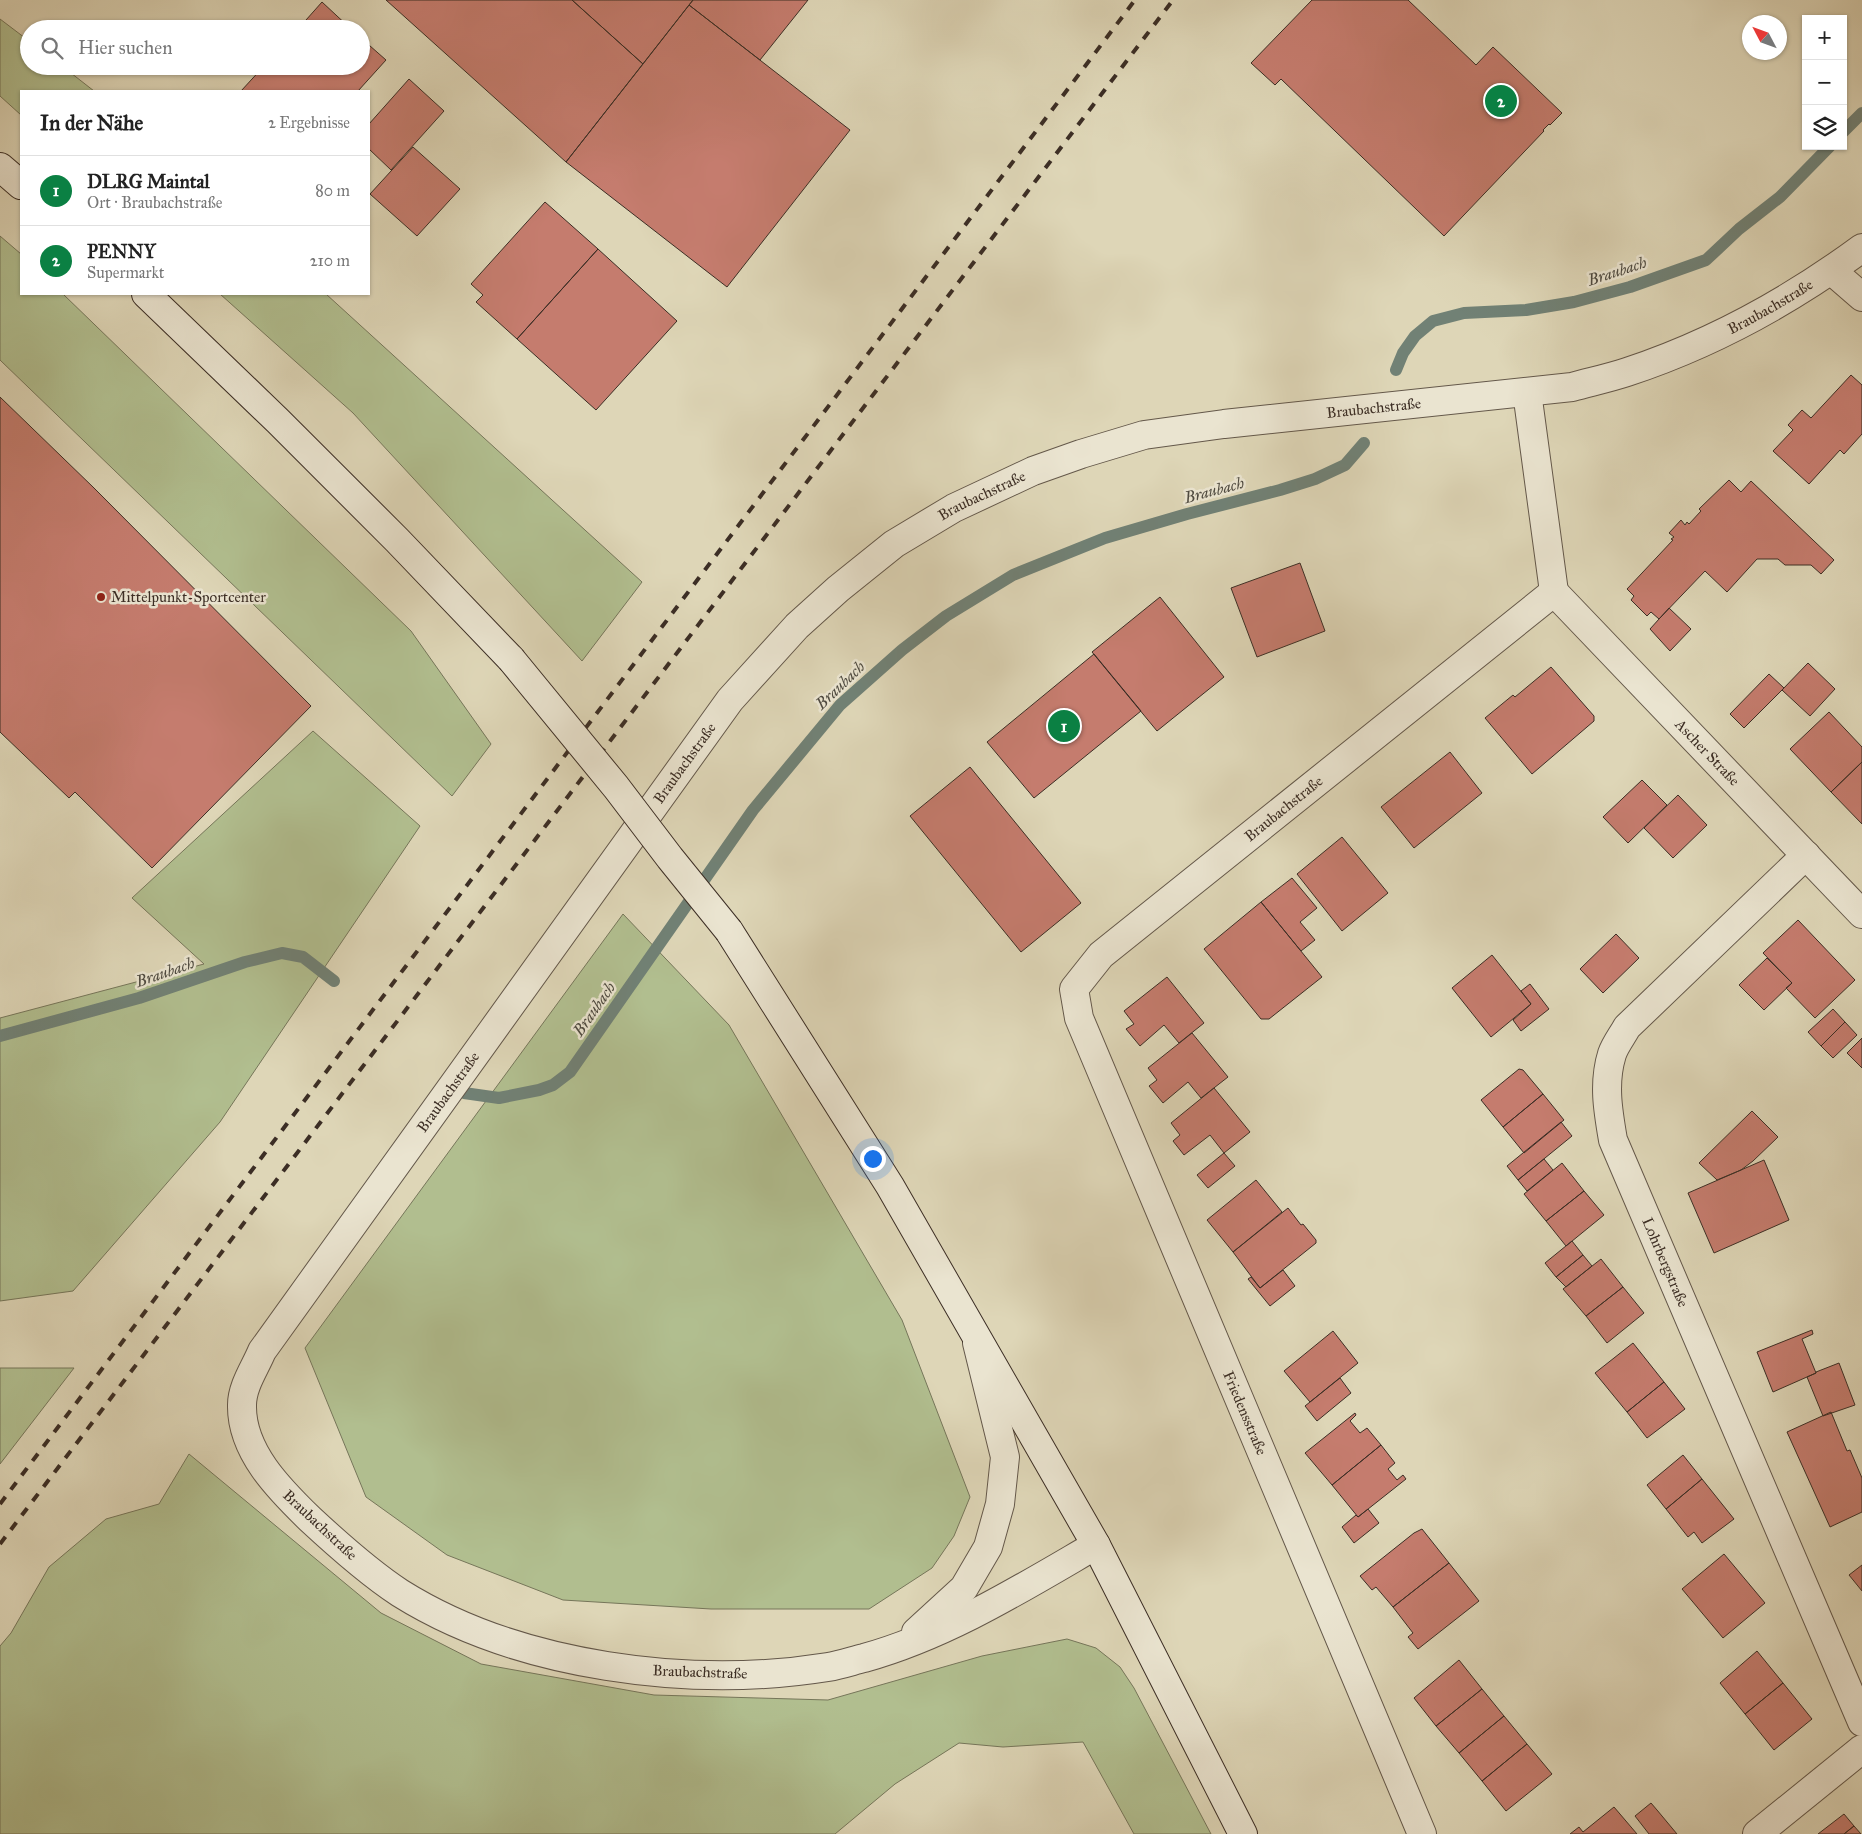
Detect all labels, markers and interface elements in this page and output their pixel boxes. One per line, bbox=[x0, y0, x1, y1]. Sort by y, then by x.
north arrow bbox=[1742, 15, 1787, 60]
map controls bbox=[1802, 15, 1847, 150]
button: + bbox=[1802, 15, 1847, 60]
search box bbox=[20, 20, 370, 75]
icon: search bbox=[38, 34, 66, 62]
text: Hier suchen bbox=[78, 36, 172, 59]
button: − bbox=[1802, 60, 1847, 105]
pin: 2 bbox=[1485, 82, 1517, 120]
button: layers bbox=[1802, 105, 1847, 150]
text: In der Nähe bbox=[40, 110, 143, 136]
text: 2 Ergebnisse bbox=[268, 113, 350, 132]
text: DLRG Maintal bbox=[87, 170, 210, 193]
text: 1 bbox=[53, 181, 59, 200]
text: 80 m bbox=[315, 181, 350, 200]
text: Ort · Braubachstraße bbox=[87, 193, 222, 212]
text: PENNY bbox=[87, 240, 156, 263]
text: 2 bbox=[52, 251, 60, 270]
text: 210 m bbox=[310, 251, 350, 270]
water label: Braubach bbox=[1584, 252, 1649, 290]
text: Supermarkt bbox=[87, 263, 165, 282]
street label: Braubachstraße bbox=[1725, 275, 1816, 338]
street label: Braubachstraße bbox=[1326, 394, 1422, 422]
street label: Braubachstraße bbox=[935, 467, 1028, 525]
water label: Braubach bbox=[1181, 473, 1246, 507]
place label: Mittelpunkt-Sportcenter bbox=[111, 588, 266, 606]
marker: Mittelpunkt-Sportcenter bbox=[95, 591, 107, 603]
water label: Braubach bbox=[811, 657, 869, 714]
pin: 1 bbox=[1048, 707, 1080, 745]
street label: Ascher Straße bbox=[1671, 715, 1743, 789]
street label: Braubachstraße bbox=[650, 719, 720, 807]
street label: Braubachstraße bbox=[1241, 772, 1326, 845]
water label: Braubach bbox=[132, 953, 197, 991]
water label: Braubach bbox=[568, 978, 619, 1040]
street label: Braubachstraße bbox=[413, 1048, 483, 1136]
your location bbox=[860, 1146, 886, 1172]
street label: Lohrbergstraße bbox=[1638, 1215, 1692, 1310]
street label: Friedensstraße bbox=[1219, 1368, 1271, 1458]
street label: Braubachstraße bbox=[279, 1486, 361, 1564]
street label: Braubachstraße bbox=[652, 1661, 748, 1683]

